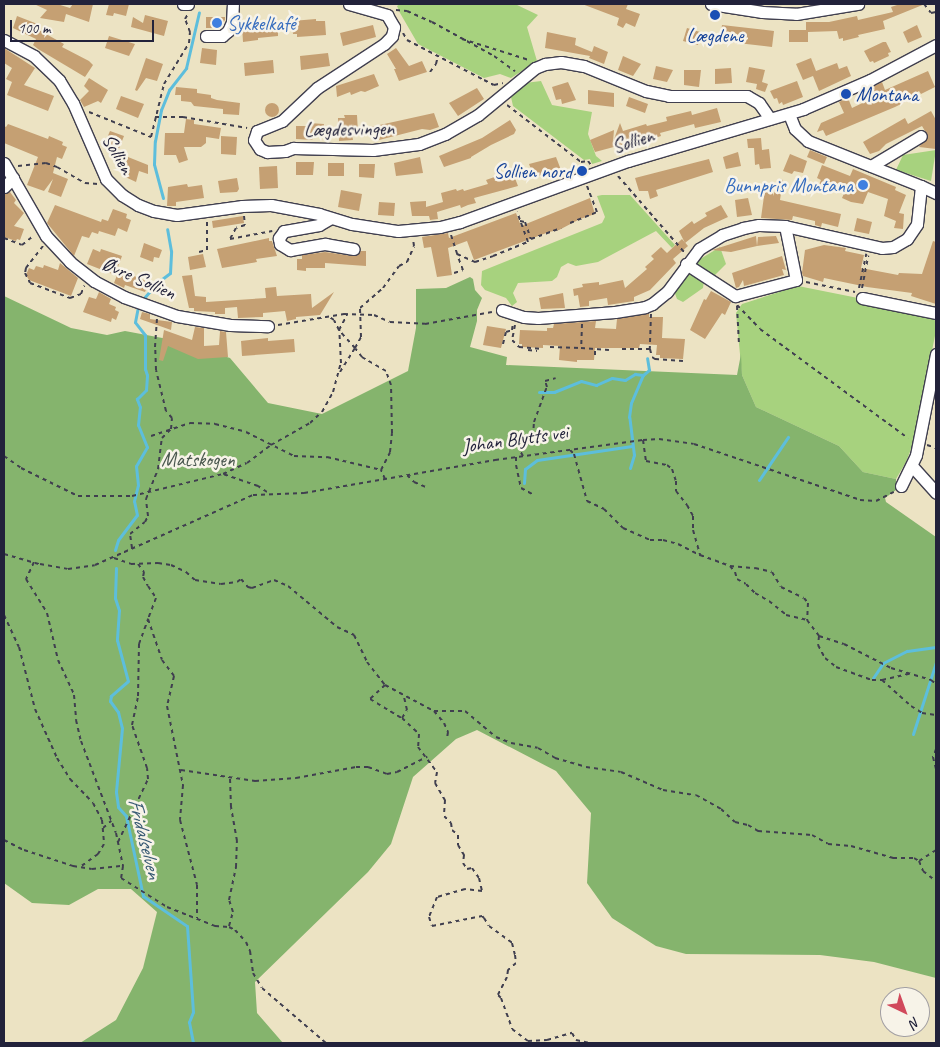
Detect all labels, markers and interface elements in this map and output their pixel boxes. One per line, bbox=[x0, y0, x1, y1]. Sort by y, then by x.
marker: Lægdene bbox=[709, 9, 721, 21]
scale bar bbox=[12, 10, 156, 42]
place label: Sykkelkafé bbox=[227, 11, 296, 35]
marker: Sykkelkafé bbox=[211, 17, 223, 29]
text: 100 m bbox=[18, 19, 50, 38]
place label: Lægdene bbox=[687, 23, 743, 47]
place label: Montana bbox=[856, 82, 918, 106]
marker: Montana bbox=[840, 88, 852, 100]
street label: Lægdesvingen bbox=[304, 116, 394, 142]
street label: Sollien bbox=[609, 123, 657, 159]
street label: Sollien bbox=[97, 130, 139, 178]
place label: Sollien nord bbox=[493, 159, 572, 183]
marker: Sollien nord bbox=[576, 165, 588, 177]
place label: Bunnpris Montana bbox=[725, 173, 853, 197]
marker: Bunnpris Montana bbox=[857, 179, 869, 191]
street label: Øvre Sollien bbox=[99, 251, 179, 305]
street label: Johan Blytts vei bbox=[461, 420, 569, 458]
park label: Matskogen bbox=[161, 447, 235, 471]
water label: Fridalselven bbox=[123, 795, 167, 881]
north arrow bbox=[880, 987, 930, 1037]
text: N bbox=[906, 1014, 924, 1032]

